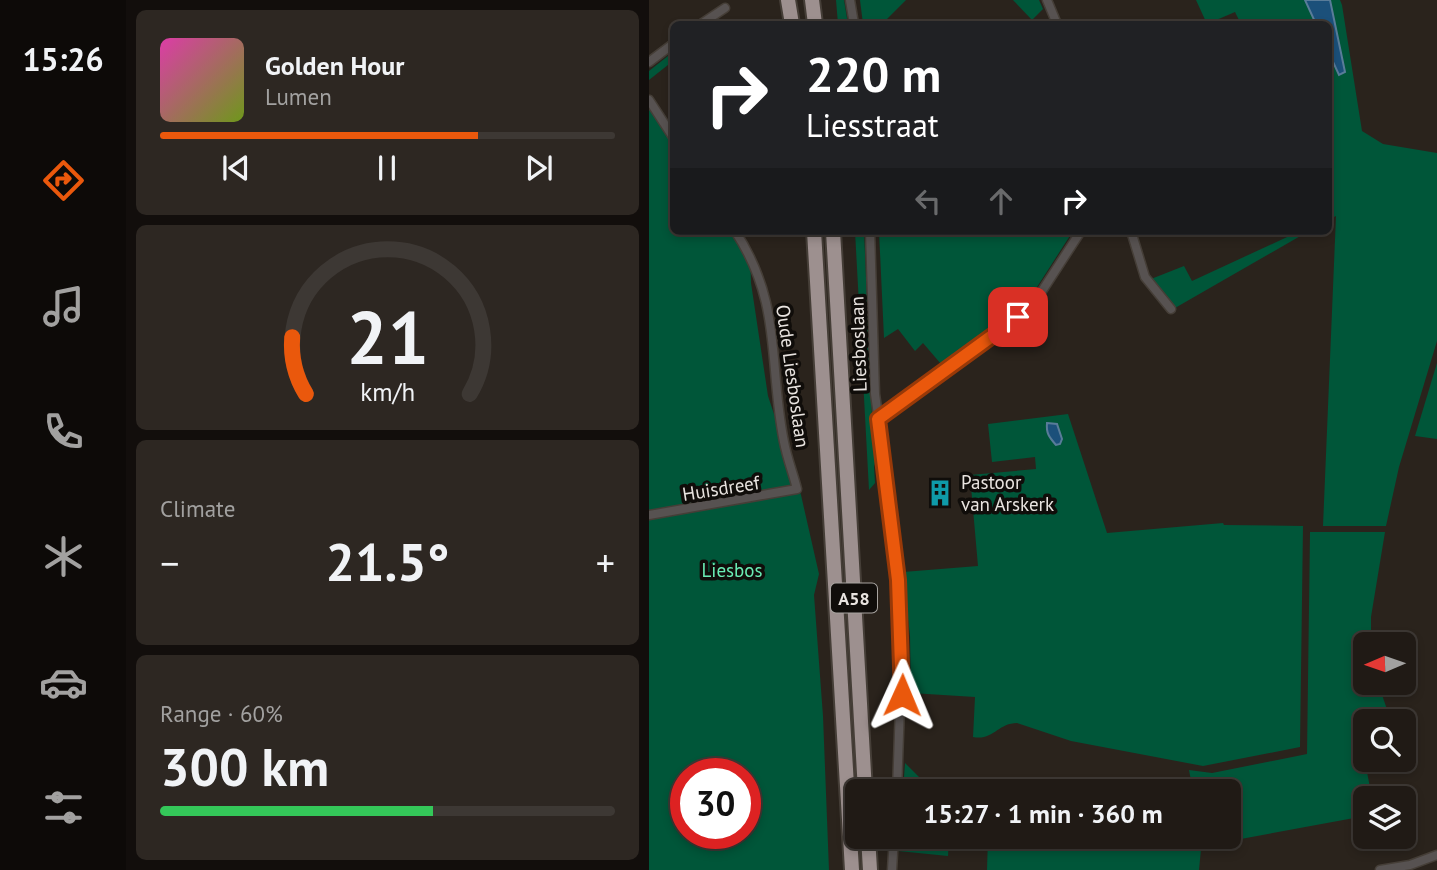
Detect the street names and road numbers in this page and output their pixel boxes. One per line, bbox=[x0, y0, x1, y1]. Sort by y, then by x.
street label: Liesboslaan bbox=[844, 296, 872, 392]
street label: Oude Liesboslaan bbox=[771, 303, 815, 449]
street label: Huisdreef bbox=[681, 470, 762, 506]
road number: A58 bbox=[831, 584, 877, 612]

